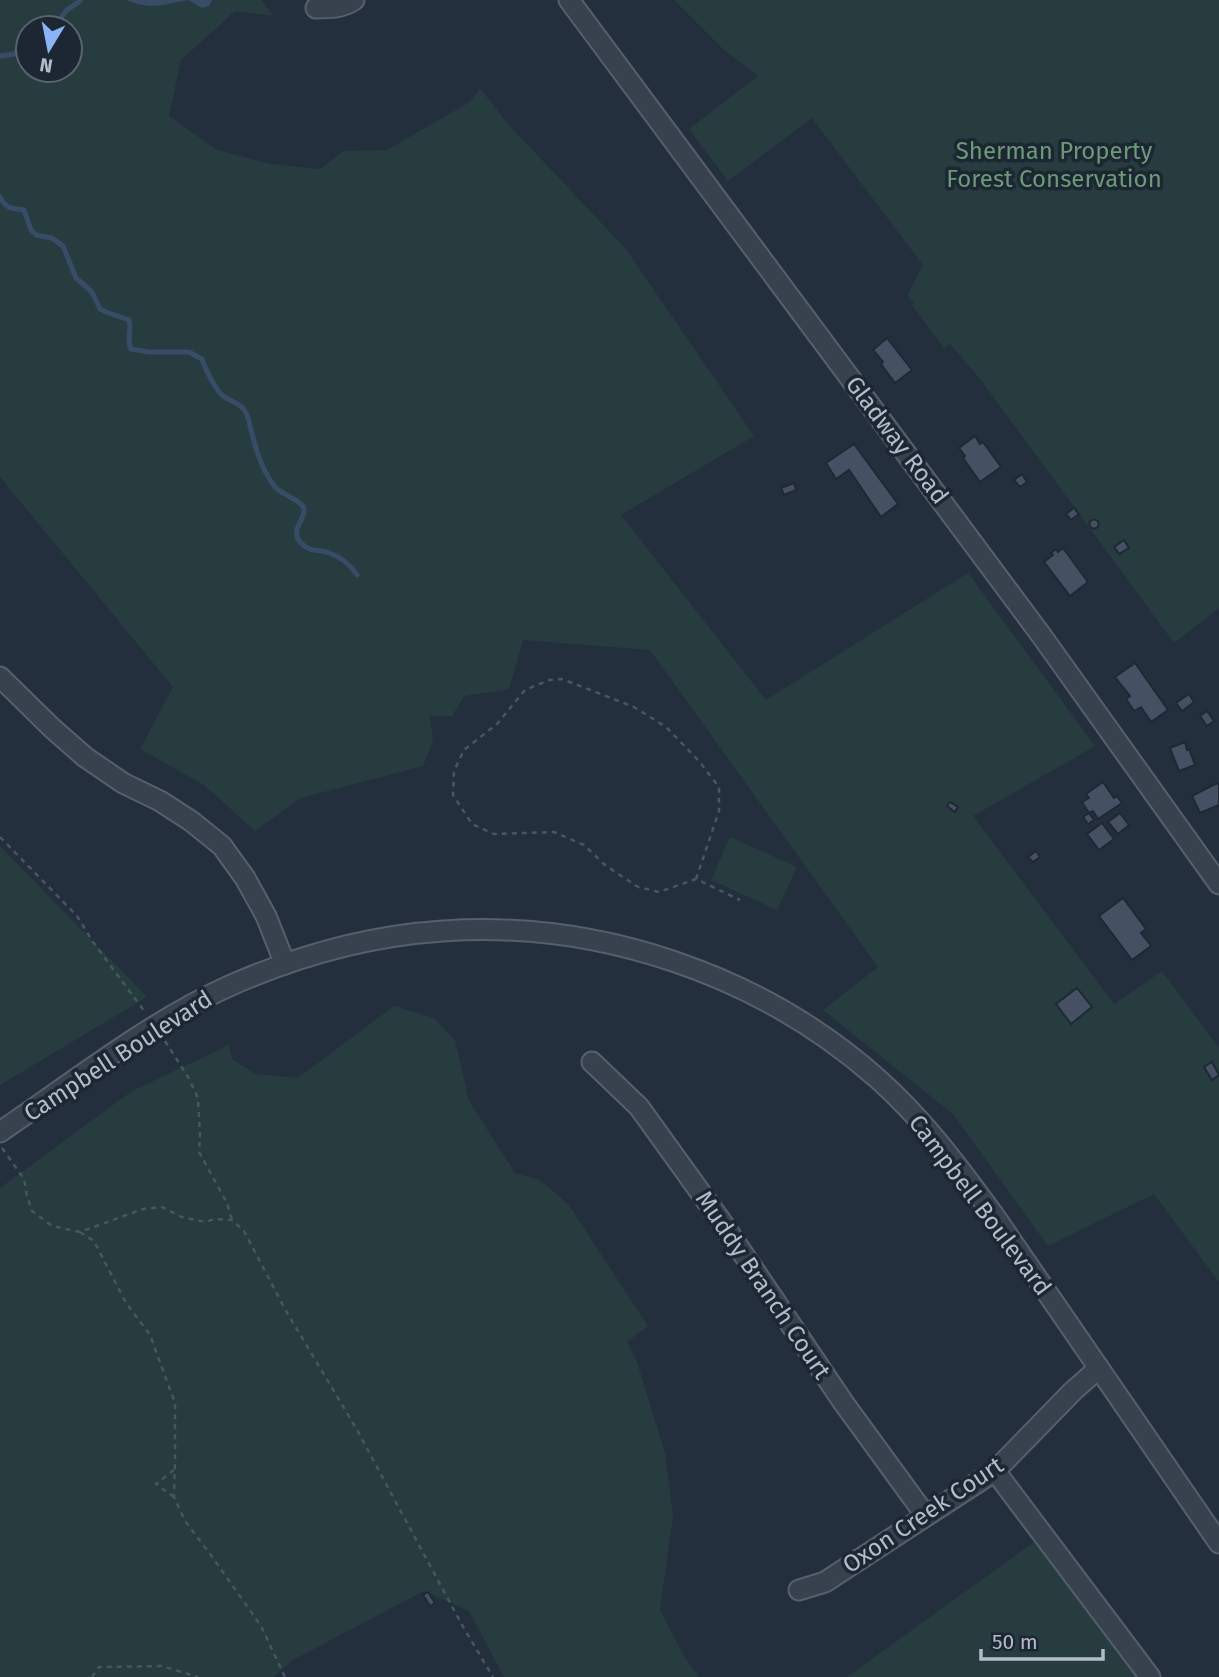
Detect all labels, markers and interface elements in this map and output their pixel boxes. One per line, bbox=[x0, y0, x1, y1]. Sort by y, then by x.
north arrow bbox=[14, 14, 84, 84]
text: N bbox=[38, 53, 54, 78]
park label: Sherman Property Forest Conservation bbox=[946, 137, 1162, 193]
street label: Gladway Road bbox=[840, 371, 954, 509]
street label: Campbell Boulevard bbox=[19, 985, 217, 1127]
street label: Campbell Boulevard bbox=[903, 1109, 1057, 1301]
street label: Muddy Branch Court bbox=[690, 1186, 836, 1384]
street label: Oxon Creek Court bbox=[837, 1451, 1009, 1579]
scale bar bbox=[981, 1618, 1104, 1662]
text: 50 m bbox=[992, 1629, 1038, 1655]

